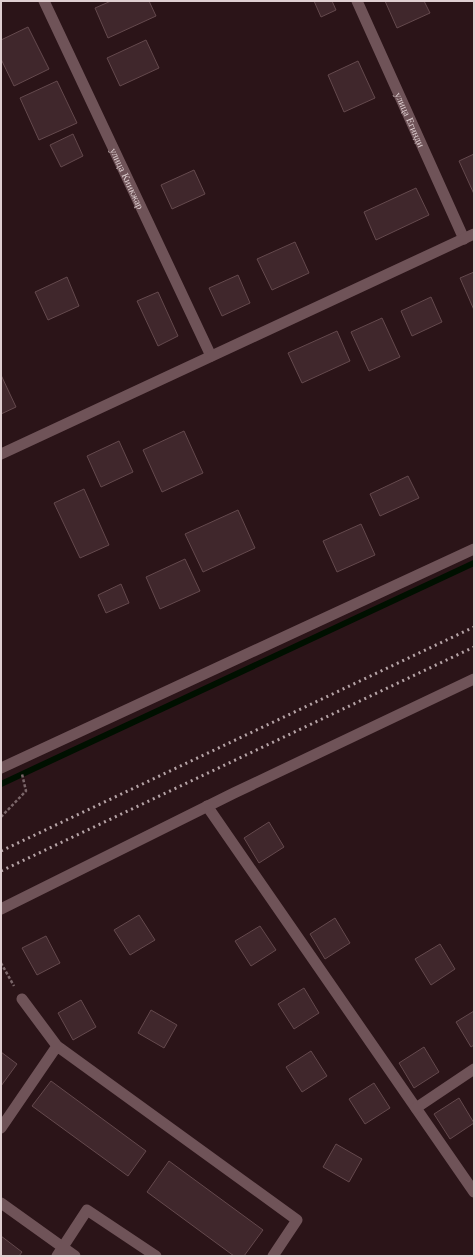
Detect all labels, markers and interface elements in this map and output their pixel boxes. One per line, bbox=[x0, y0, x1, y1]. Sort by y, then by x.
street label: улица Егинди bbox=[392, 90, 428, 150]
street label: улица Киикжар bbox=[107, 146, 147, 211]

